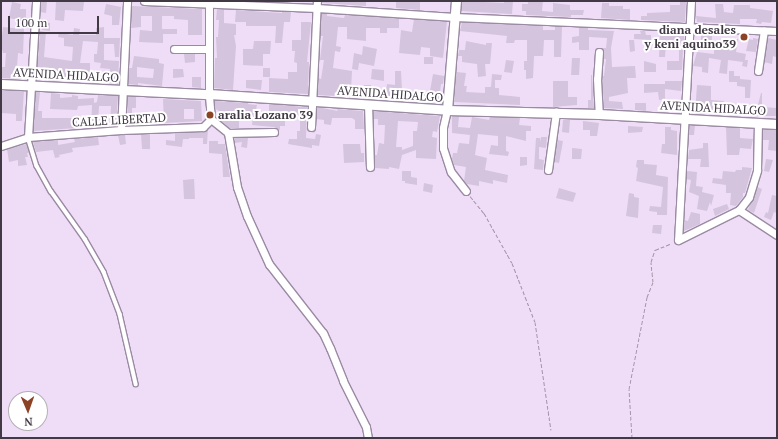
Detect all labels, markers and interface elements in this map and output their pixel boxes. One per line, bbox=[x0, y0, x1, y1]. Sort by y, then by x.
scale bar bbox=[10, 8, 101, 34]
text: 100 m bbox=[15, 15, 47, 30]
place label: diana desales y keni aquino39 bbox=[645, 23, 736, 51]
marker: diana desales y keni aquino39 bbox=[739, 32, 749, 42]
street label: AVENIDA HIDALGO bbox=[12, 65, 120, 85]
street label: AVENIDA HIDALGO bbox=[336, 83, 444, 105]
street label: AVENIDA HIDALGO bbox=[659, 98, 767, 118]
place label: aralia Lozano 39 bbox=[218, 108, 313, 122]
street label: CALLE LIBERTAD bbox=[72, 110, 166, 130]
marker: aralia Lozano 39 bbox=[205, 110, 215, 120]
north arrow bbox=[8, 391, 48, 431]
text: N bbox=[24, 415, 33, 429]

